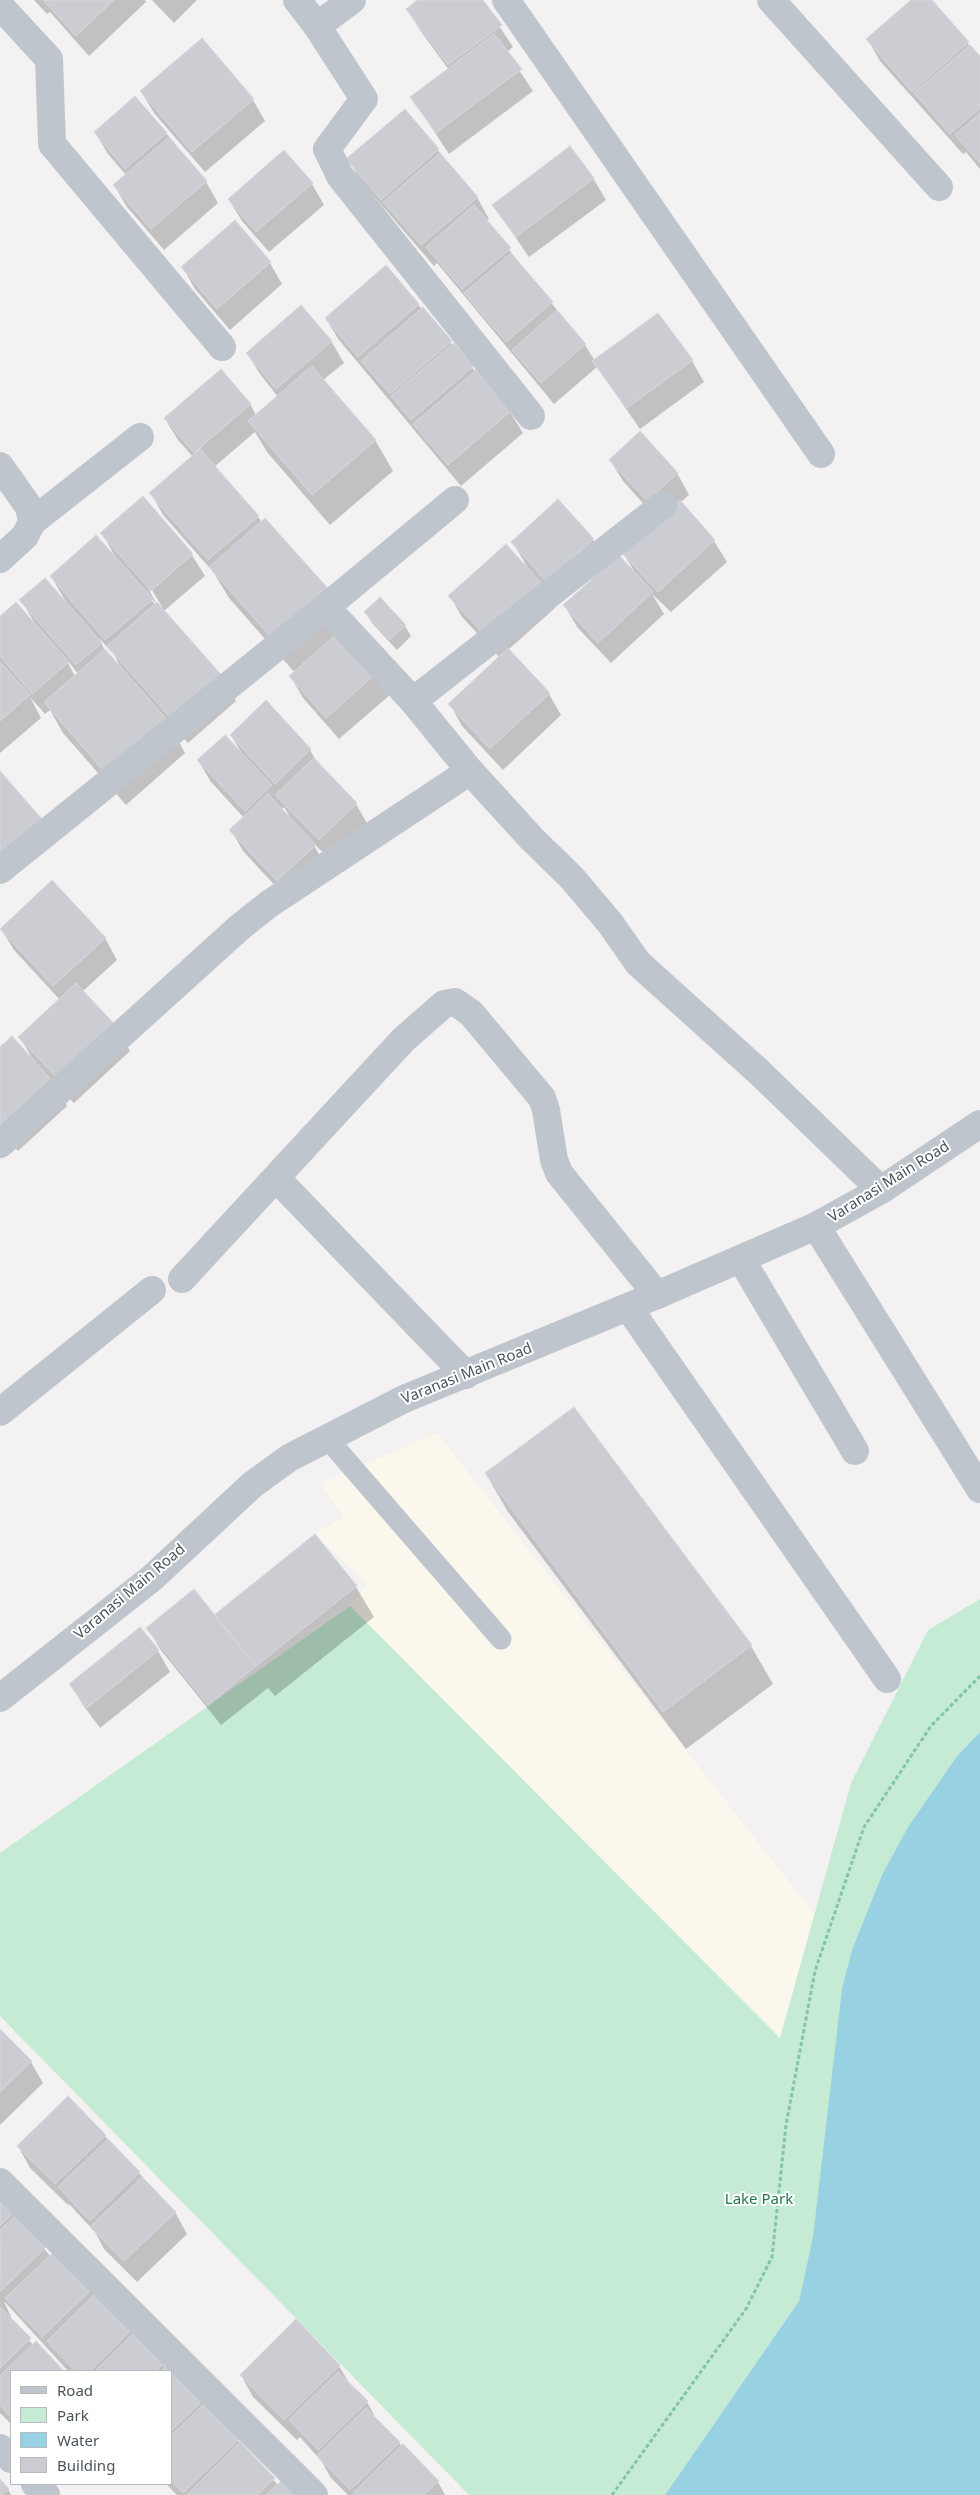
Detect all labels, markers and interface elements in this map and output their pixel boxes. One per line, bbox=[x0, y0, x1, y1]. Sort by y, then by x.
street label: Varanasi Main Road bbox=[825, 1137, 953, 1227]
street label: Varanasi Main Road bbox=[399, 1340, 535, 1408]
street label: Varanasi Main Road bbox=[71, 1540, 189, 1644]
park label: Lake Park bbox=[725, 2191, 793, 2209]
legend bbox=[10, 2370, 172, 2485]
text: Road bbox=[57, 2380, 93, 2400]
text: Park bbox=[57, 2405, 89, 2425]
text: Water bbox=[57, 2430, 99, 2450]
text: Building bbox=[57, 2455, 115, 2475]

